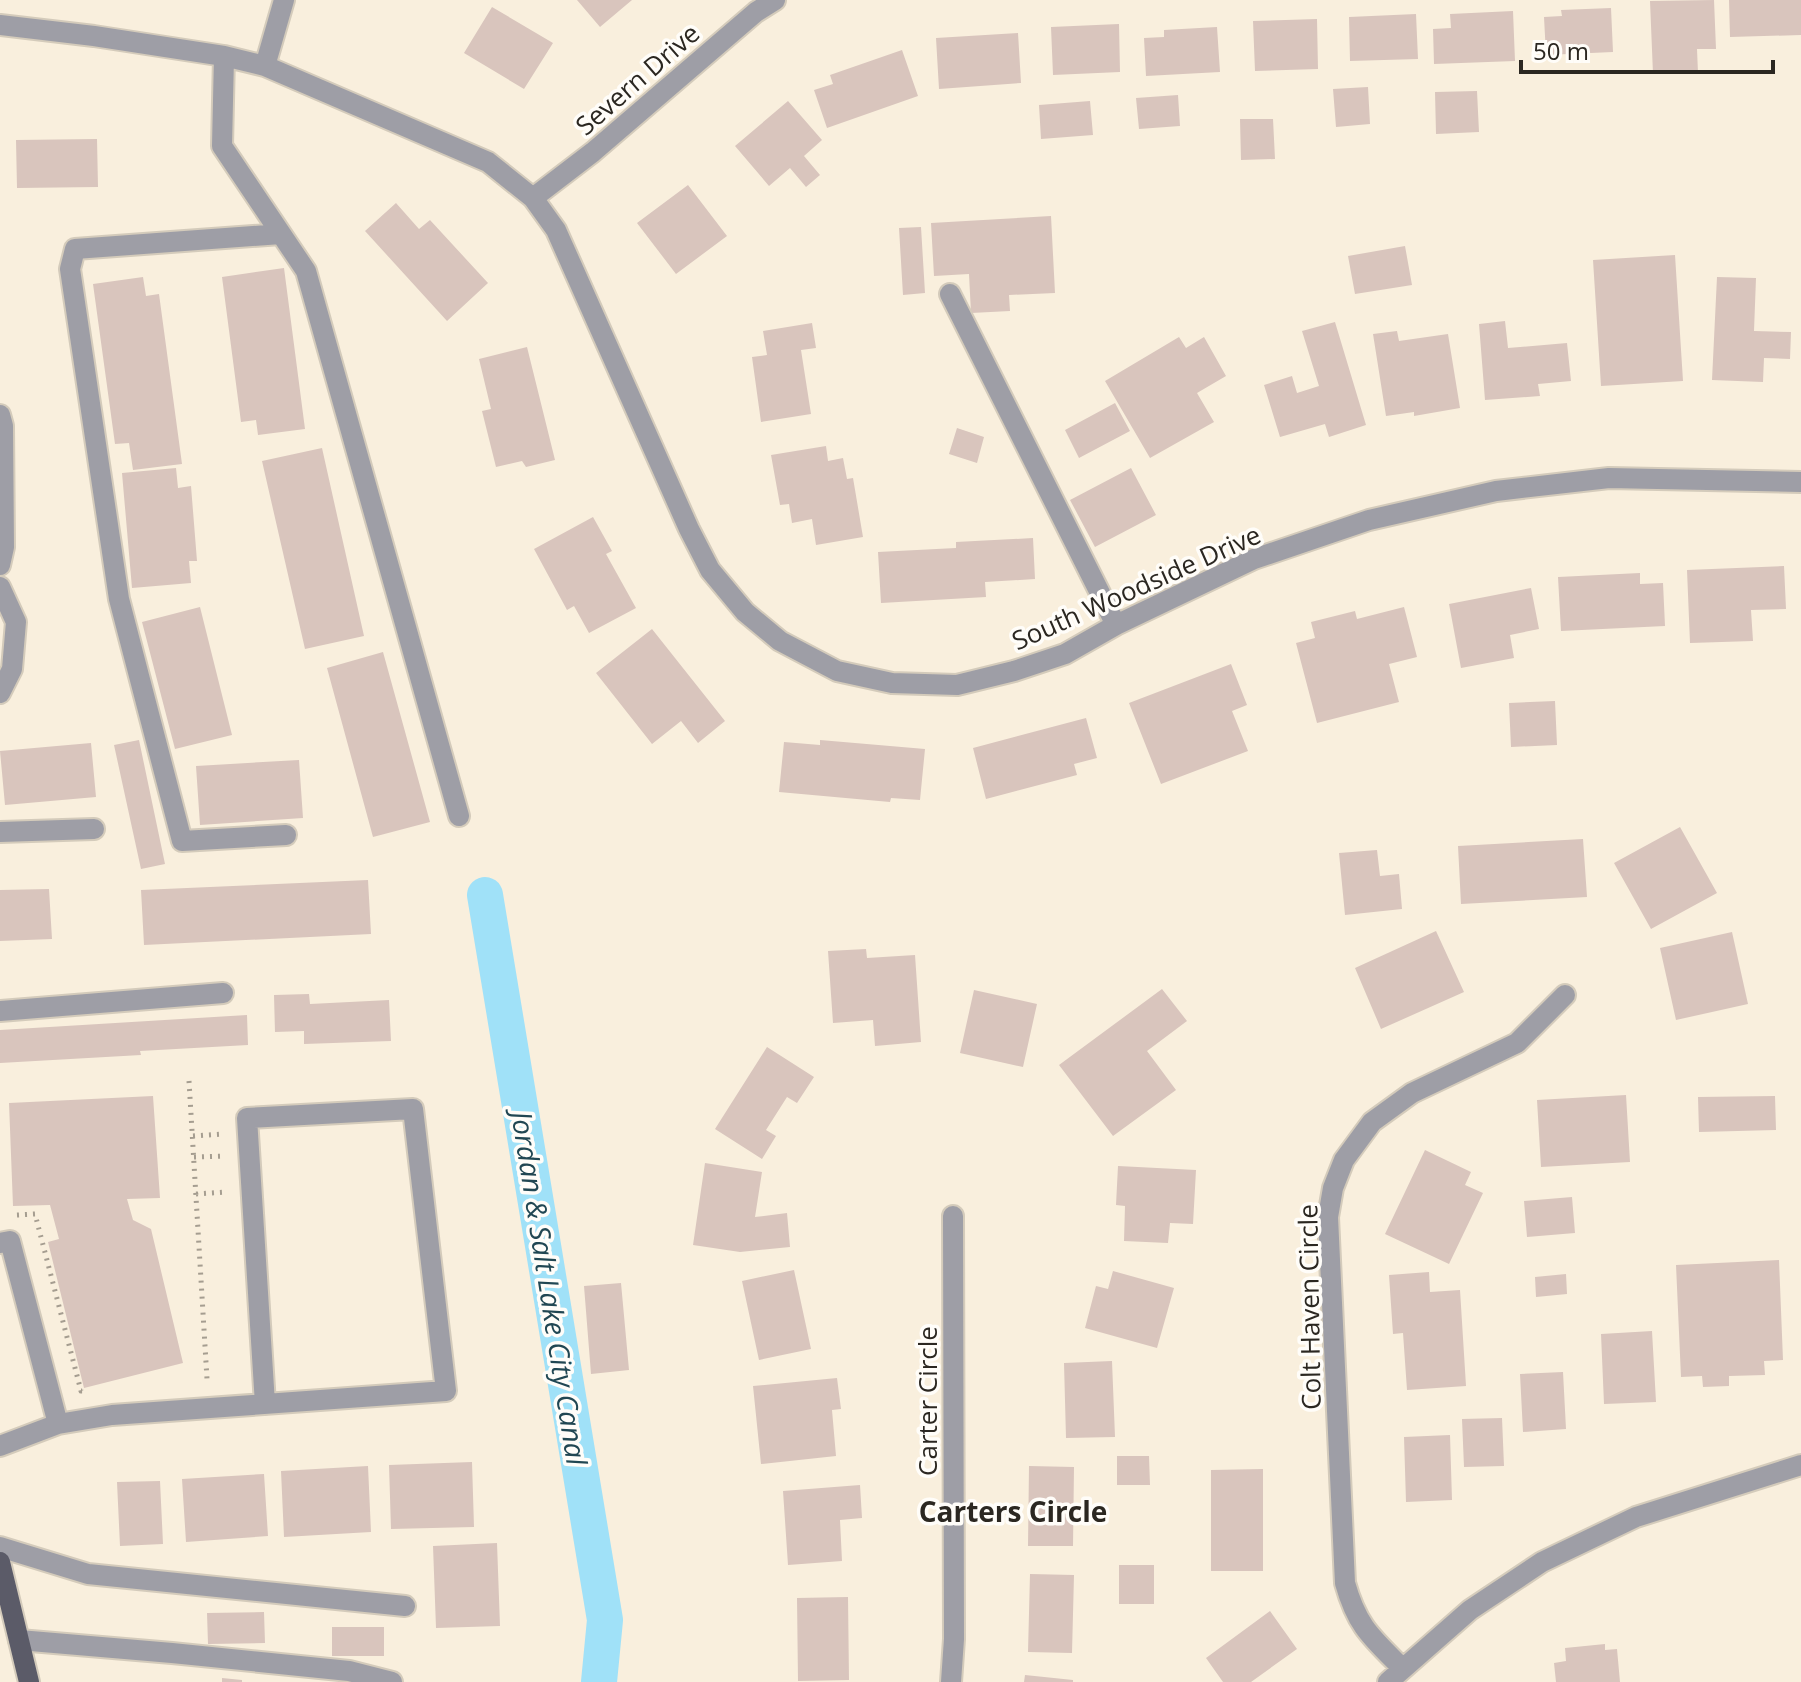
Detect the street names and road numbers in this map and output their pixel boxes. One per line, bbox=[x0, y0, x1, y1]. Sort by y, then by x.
street label: Severn Drive bbox=[567, 15, 707, 143]
street label: South Woodside Drive bbox=[1006, 516, 1266, 658]
street label: Colt Haven Circle bbox=[1289, 1204, 1329, 1410]
street label: Carter Circle bbox=[909, 1326, 945, 1476]

